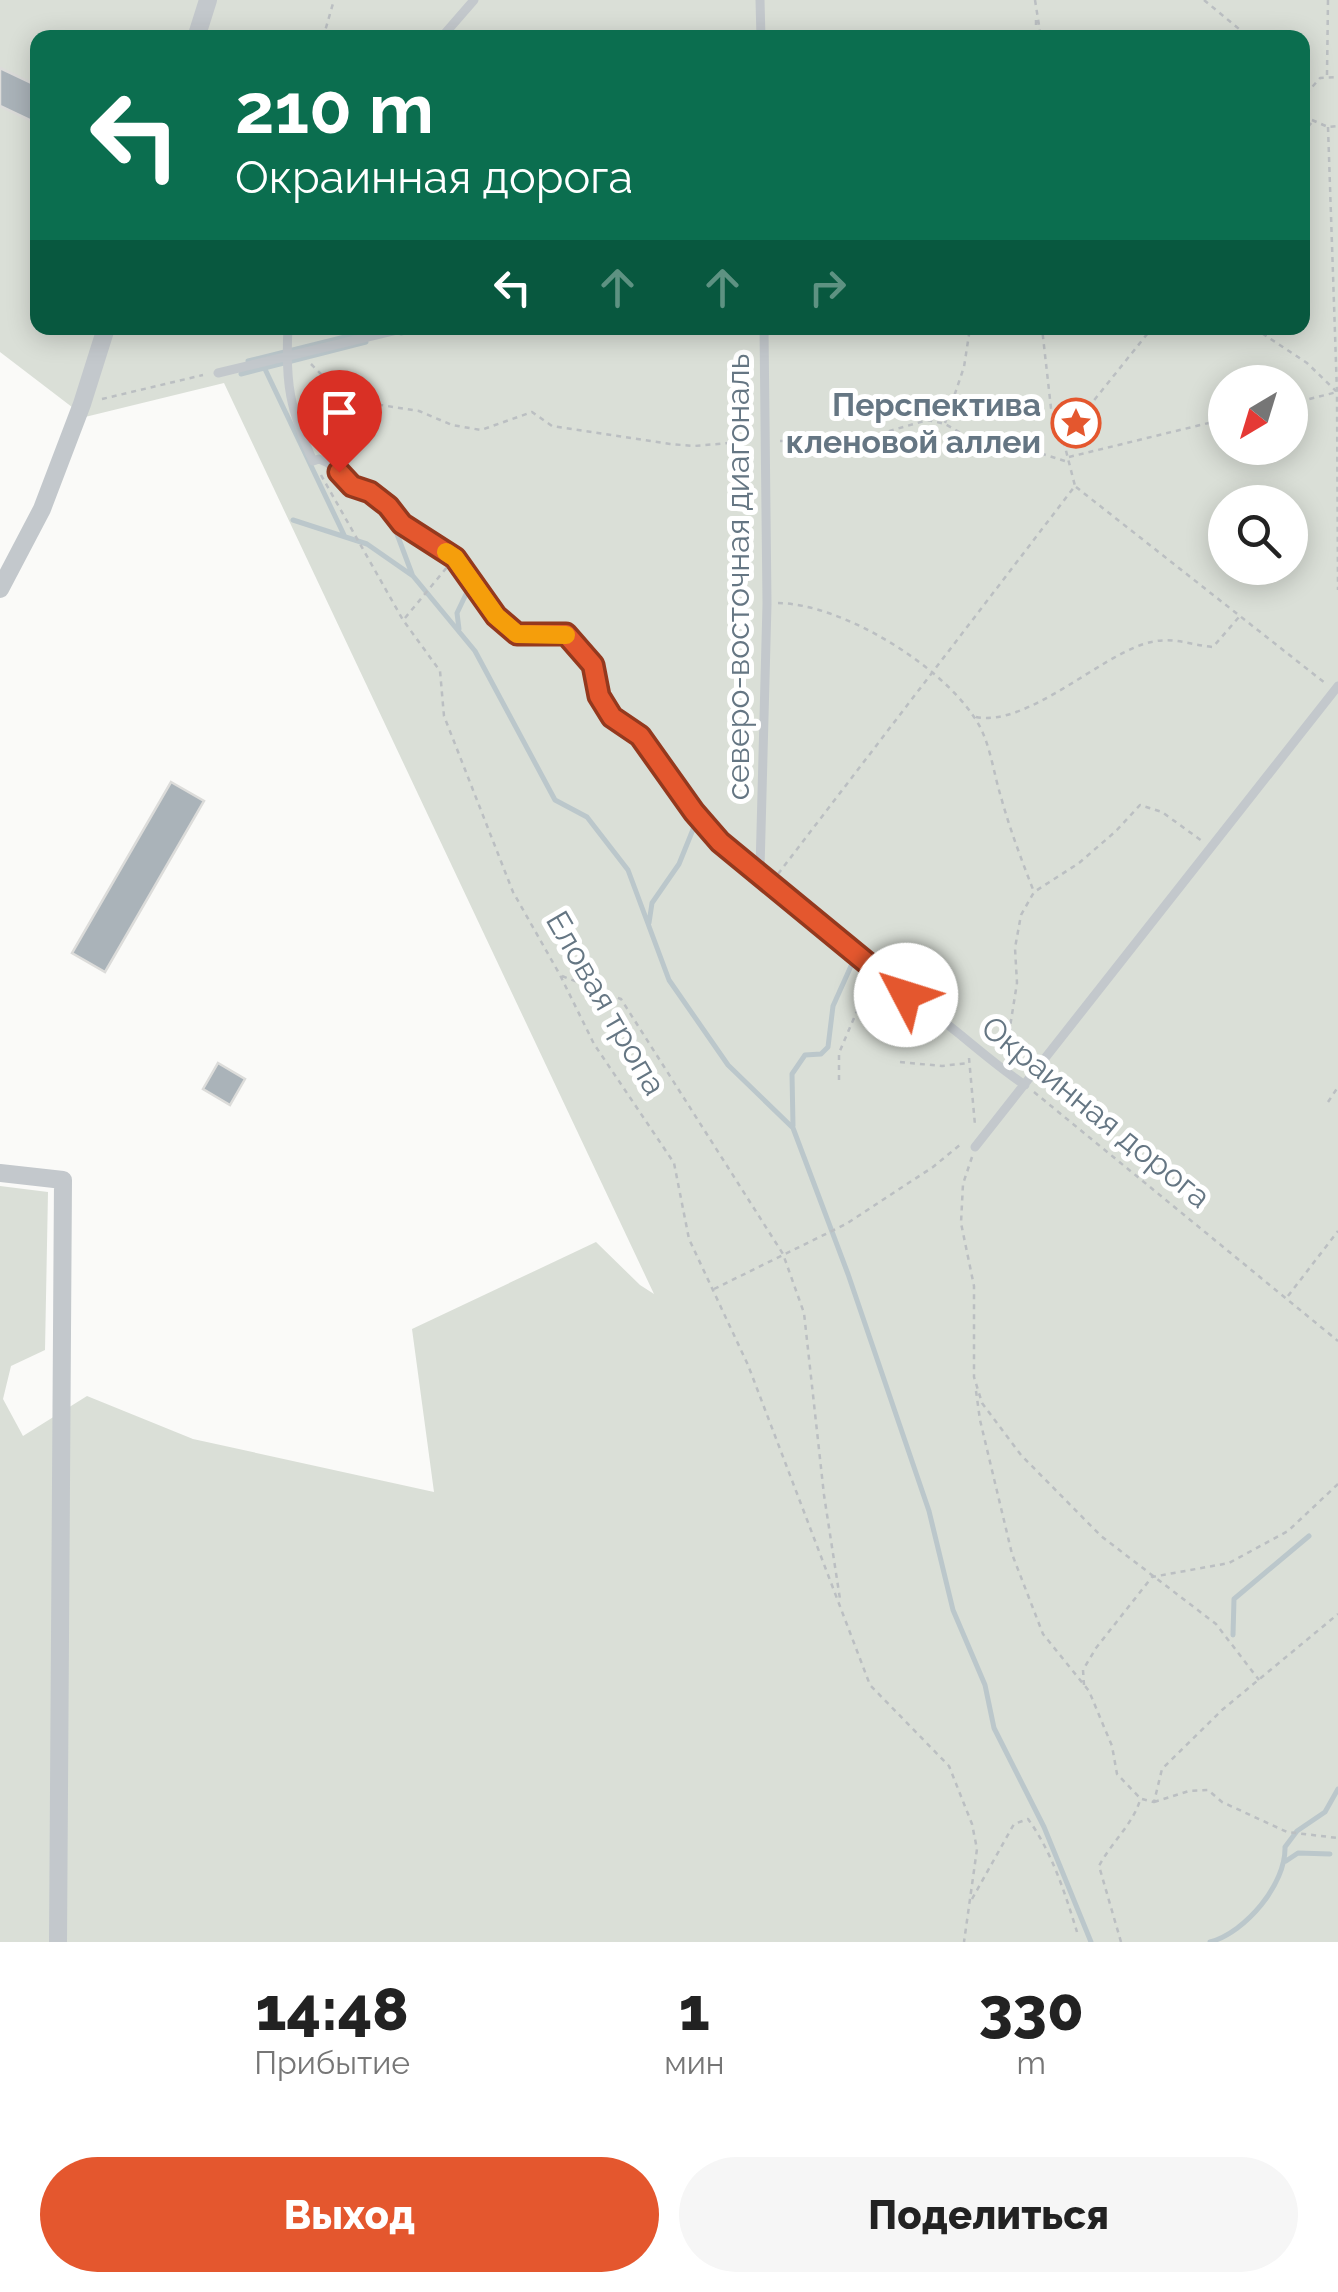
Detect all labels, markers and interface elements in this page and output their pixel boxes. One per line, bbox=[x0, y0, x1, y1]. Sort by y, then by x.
text: 210 m bbox=[235, 67, 434, 149]
icon: left bbox=[70, 70, 200, 200]
text: Окраинная дорога bbox=[235, 151, 633, 204]
icon: left bbox=[485, 260, 540, 315]
icon: ahead bbox=[590, 260, 645, 315]
icon: ahead bbox=[695, 260, 750, 315]
icon: right bbox=[800, 260, 855, 315]
street label: северо-восточная диагональ bbox=[719, 354, 756, 800]
north arrow bbox=[1208, 365, 1308, 465]
map controls bbox=[1208, 365, 1308, 585]
pin bbox=[297, 370, 382, 473]
icon: arrive bbox=[312, 385, 367, 440]
place label: Перспектива кленовой аллеи bbox=[786, 386, 1041, 460]
place icon: Перспектива кленовой аллеи bbox=[1050, 397, 1102, 449]
button: search bbox=[1208, 485, 1308, 585]
street label: Еловая тропа bbox=[539, 904, 674, 1101]
position arrow bbox=[854, 943, 958, 1047]
street label: Окраинная дорога bbox=[975, 1008, 1218, 1215]
text: 14:48 bbox=[255, 1974, 409, 2044]
text: 1 bbox=[679, 1974, 710, 2044]
text: 330 bbox=[979, 1974, 1084, 2044]
text: Прибытие bbox=[254, 2044, 410, 2081]
text: мин bbox=[664, 2044, 724, 2081]
text: m bbox=[1016, 2044, 1046, 2081]
button: Выход bbox=[40, 2157, 659, 2272]
button: Поделиться bbox=[679, 2157, 1298, 2272]

